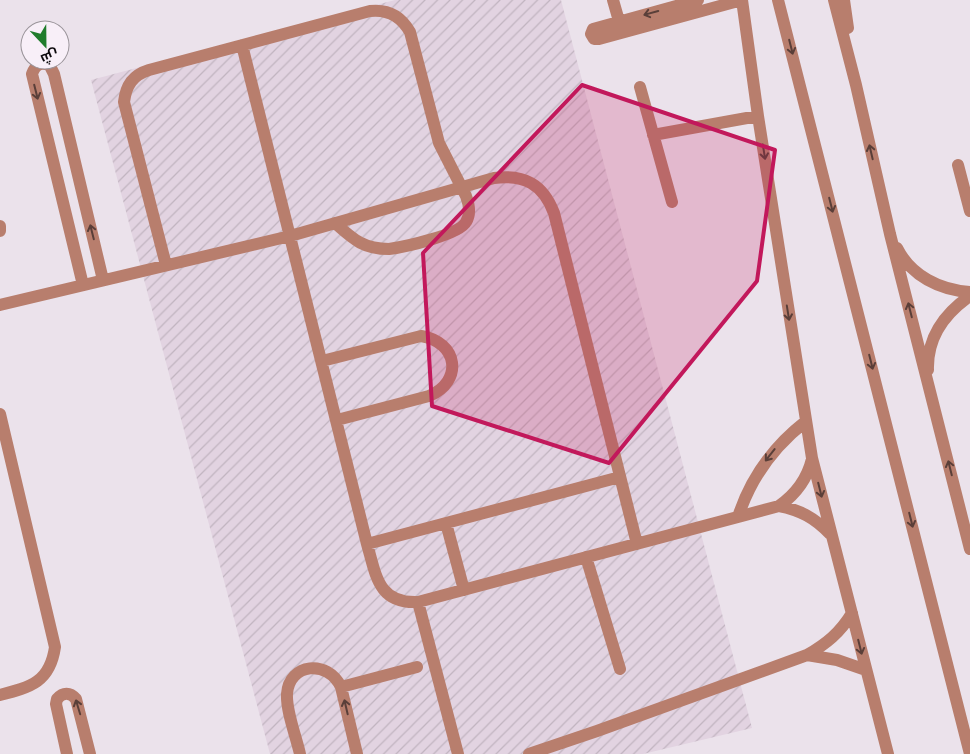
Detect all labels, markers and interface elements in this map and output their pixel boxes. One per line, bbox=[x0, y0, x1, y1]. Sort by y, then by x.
one-way arrow bbox=[644, 9, 660, 18]
north arrow bbox=[20, 20, 70, 70]
one-way arrow bbox=[787, 39, 796, 55]
text: ش bbox=[38, 45, 61, 68]
one-way arrow bbox=[32, 84, 41, 100]
one-way arrow bbox=[759, 144, 769, 160]
one-way arrow bbox=[866, 145, 875, 161]
one-way arrow bbox=[827, 196, 836, 212]
one-way arrow bbox=[87, 225, 96, 241]
one-way arrow bbox=[904, 302, 914, 318]
one-way arrow bbox=[784, 304, 794, 320]
one-way arrow bbox=[867, 354, 877, 370]
one-way arrow bbox=[765, 448, 776, 461]
one-way arrow bbox=[944, 460, 954, 476]
one-way arrow bbox=[815, 482, 825, 498]
one-way arrow bbox=[907, 511, 916, 527]
one-way arrow bbox=[856, 639, 865, 655]
one-way arrow bbox=[72, 699, 82, 715]
one-way arrow bbox=[341, 699, 350, 715]

